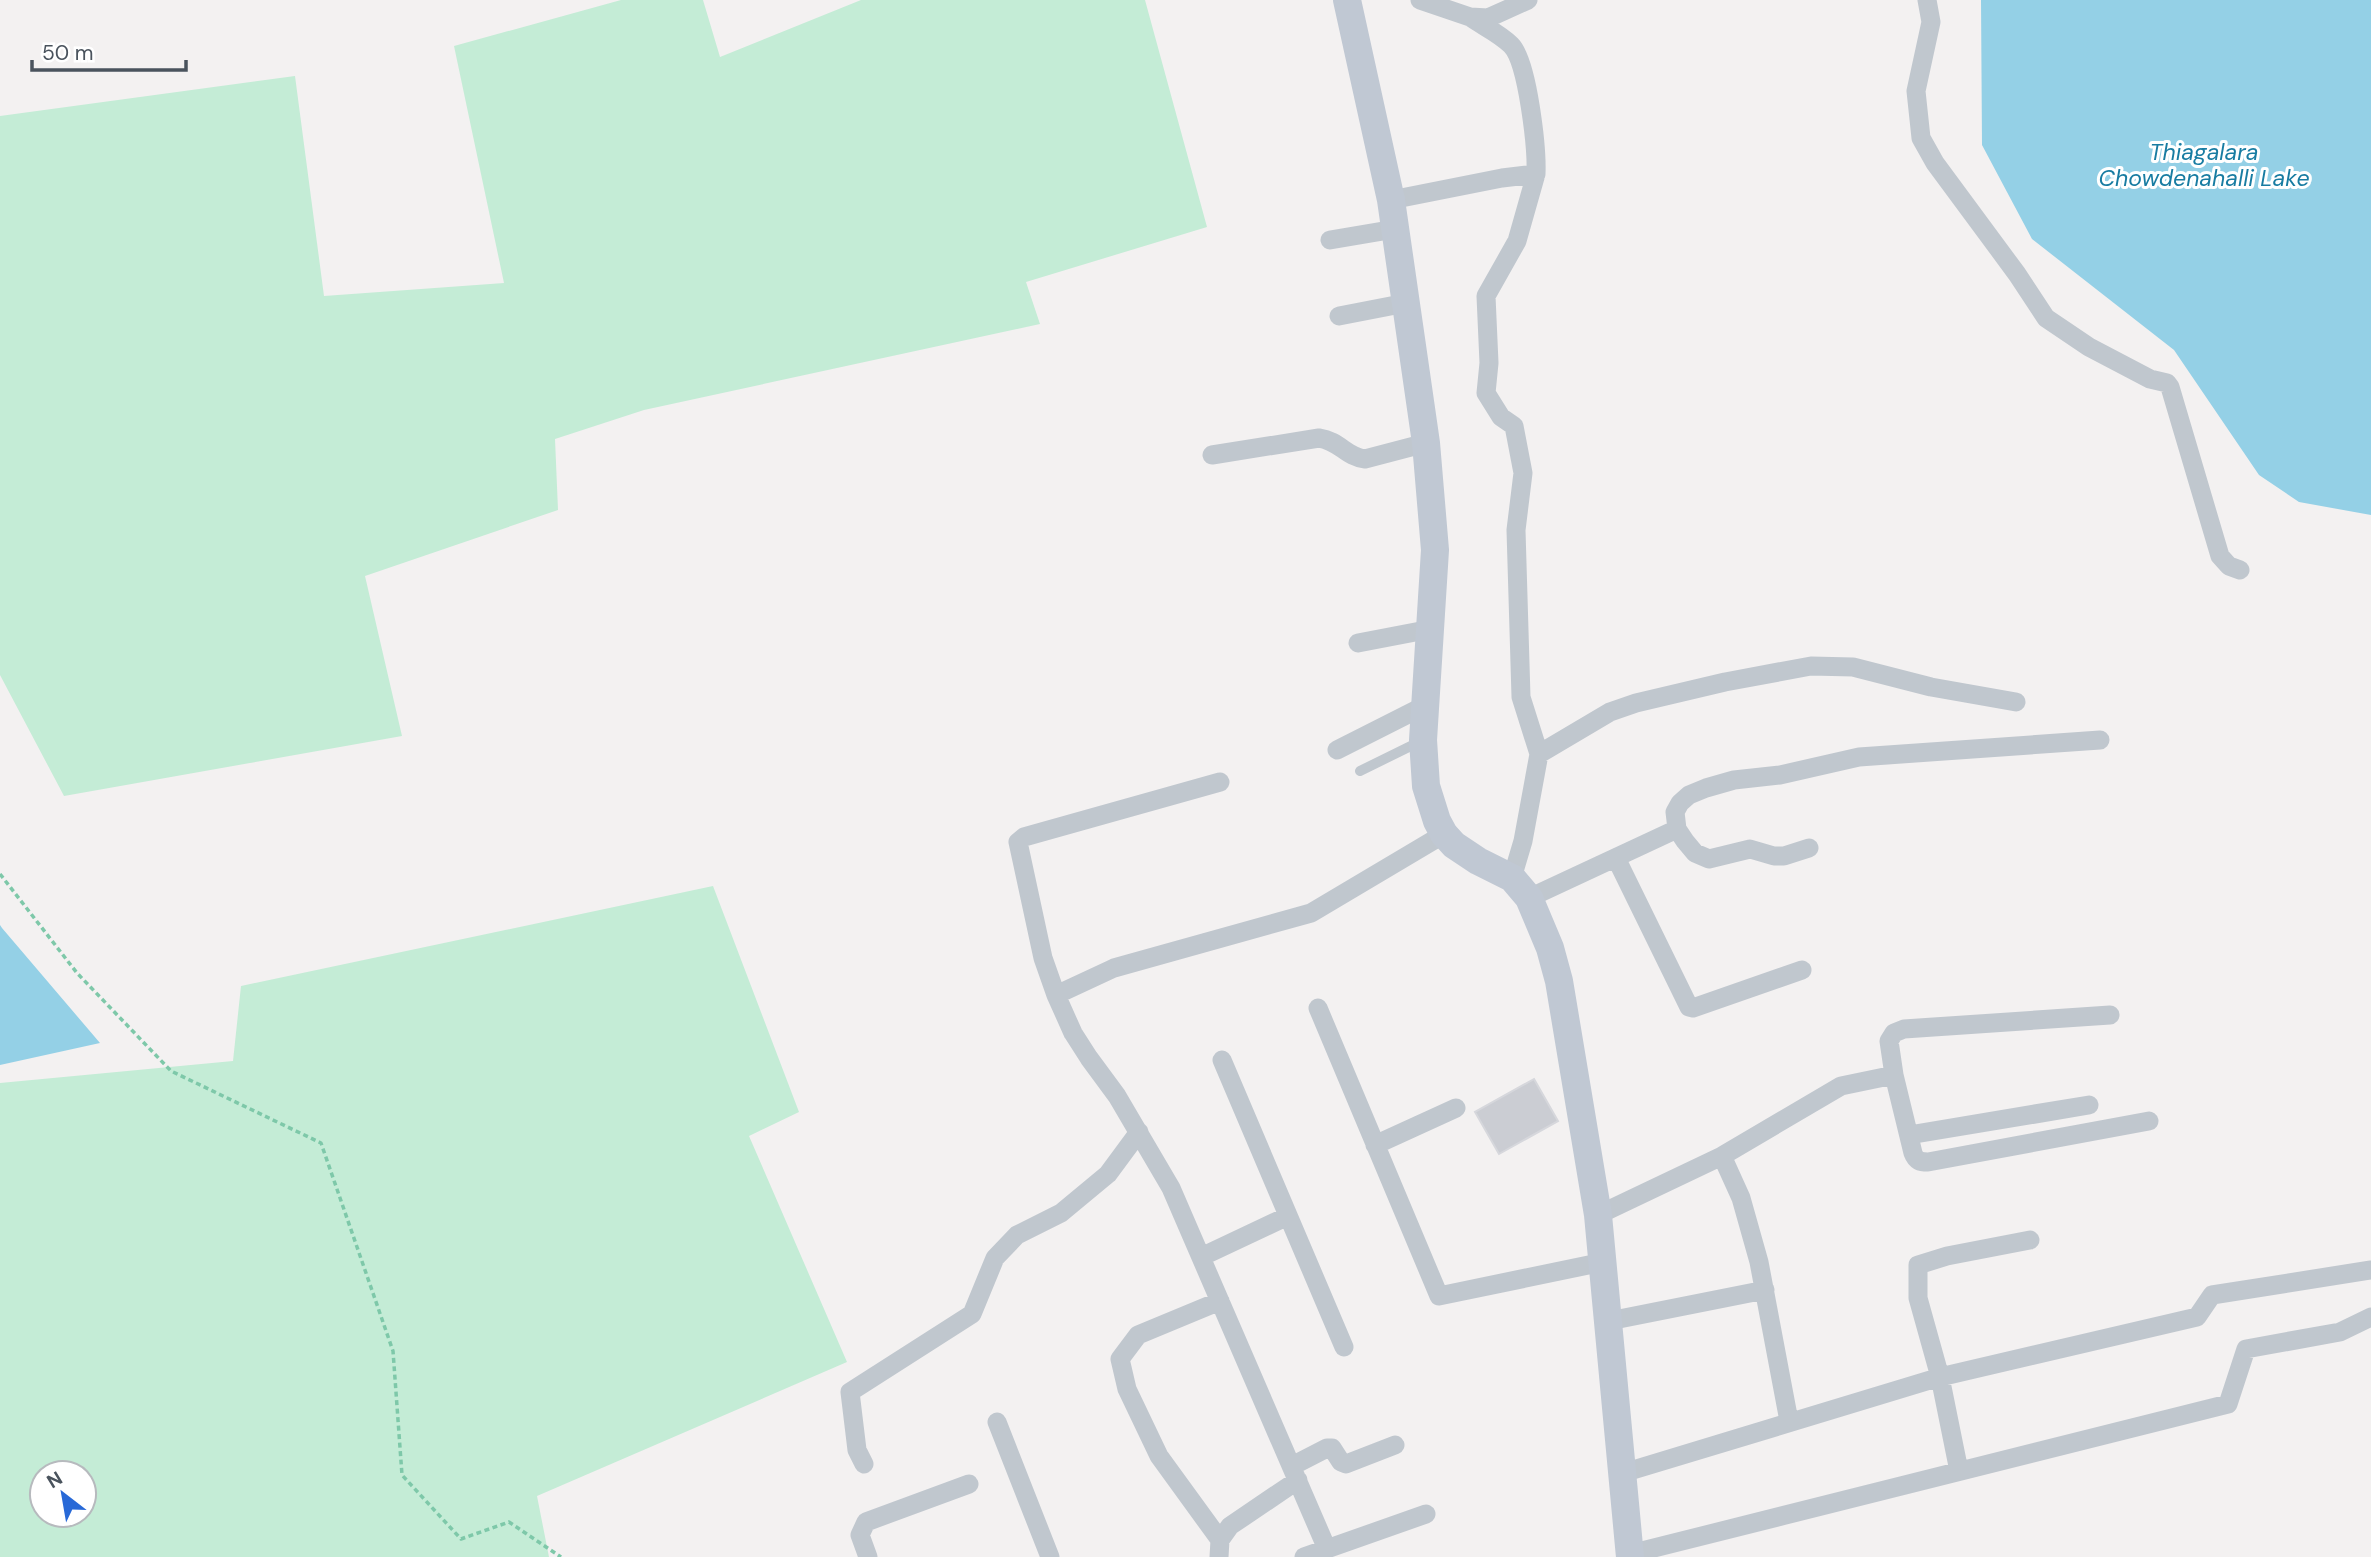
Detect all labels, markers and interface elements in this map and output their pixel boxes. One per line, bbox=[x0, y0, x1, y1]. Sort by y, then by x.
scale bar bbox=[32, 28, 186, 72]
text: 50 m bbox=[42, 39, 93, 67]
water label: Thiagalara Chowdenahalli Lake bbox=[2098, 137, 2310, 193]
north arrow bbox=[28, 1459, 98, 1529]
text: N bbox=[42, 1466, 67, 1494]

